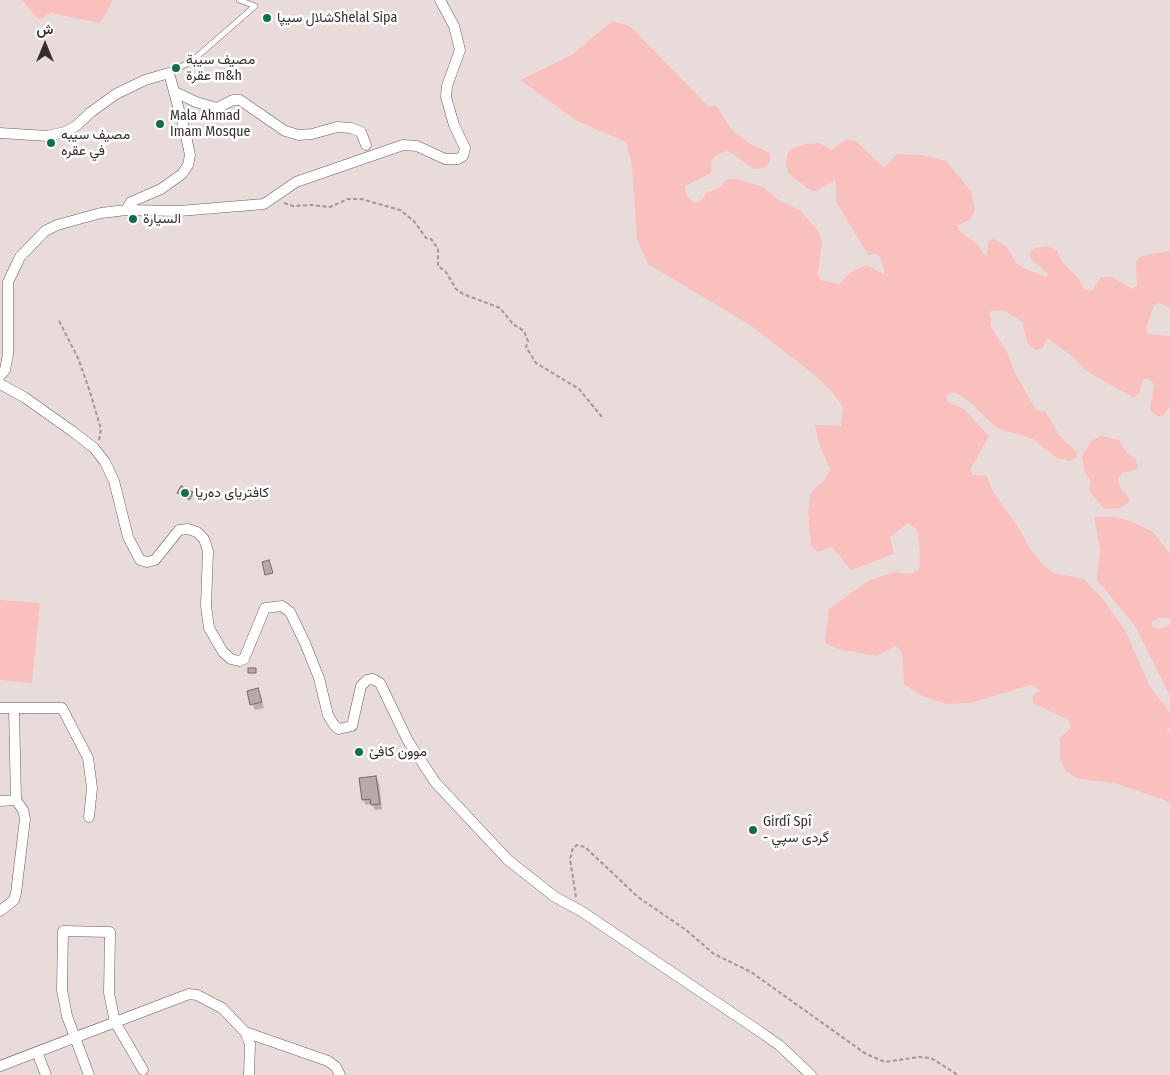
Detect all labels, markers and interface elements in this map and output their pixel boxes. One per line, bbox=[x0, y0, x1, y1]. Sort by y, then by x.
place label: شلال سیپاShelal Sipa bbox=[277, 10, 397, 26]
marker: شلال سیپاShelal Sipa bbox=[261, 12, 273, 24]
north arrow bbox=[20, 20, 70, 70]
text: ش bbox=[37, 21, 53, 38]
place label: مصيف سيبة عقرة m&h bbox=[186, 52, 255, 84]
marker: مصيف سيبة عقرة m&h bbox=[170, 62, 182, 74]
place label: Mala Ahmad Imam Mosque bbox=[170, 108, 250, 140]
marker: Mala Ahmad Imam Mosque bbox=[154, 118, 166, 130]
place label: مصيف سيبه في عقره bbox=[61, 127, 130, 160]
marker: مصيف سيبه في عقره bbox=[45, 137, 57, 149]
place label: السيارة bbox=[143, 211, 181, 227]
marker: السيارة bbox=[127, 213, 139, 225]
place label: کافتریای دەریا bbox=[195, 485, 269, 501]
marker: کافتریای دەریا bbox=[179, 487, 191, 499]
place label: موون کافێ bbox=[369, 744, 427, 760]
marker: موون کافێ bbox=[353, 746, 365, 758]
place label: Girdî Spî - گردی سپي bbox=[763, 814, 829, 846]
marker: Girdî Spî - گردی سپي bbox=[747, 824, 759, 836]

